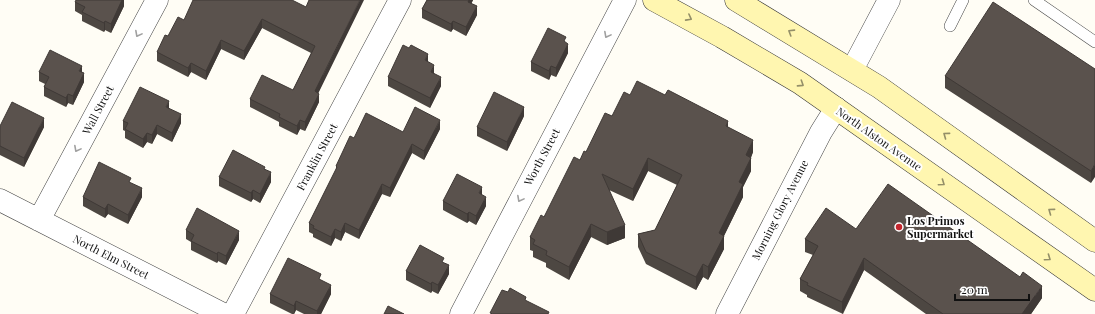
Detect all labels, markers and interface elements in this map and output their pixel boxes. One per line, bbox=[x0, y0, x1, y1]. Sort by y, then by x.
one-way arrow bbox=[685, 14, 692, 21]
one-way arrow bbox=[136, 30, 143, 38]
one-way arrow bbox=[604, 30, 612, 38]
one-way arrow bbox=[788, 30, 795, 37]
one-way arrow bbox=[797, 79, 804, 87]
street label: Wall Street bbox=[78, 83, 117, 138]
street label: North Alston Avenue bbox=[833, 103, 925, 174]
street label: Franklin Street bbox=[293, 120, 341, 193]
street label: Worth Street bbox=[520, 125, 563, 189]
one-way arrow bbox=[943, 132, 950, 140]
one-way arrow bbox=[74, 145, 82, 152]
street label: Morning Glory Avenue bbox=[748, 157, 812, 262]
one-way arrow bbox=[937, 178, 944, 185]
one-way arrow bbox=[517, 195, 525, 202]
one-way arrow bbox=[1049, 209, 1056, 216]
place label: Los Primos Supermarket bbox=[907, 213, 974, 241]
marker: Los Primos Supermarket bbox=[894, 222, 904, 232]
street label: North Elm Street bbox=[71, 231, 152, 282]
one-way arrow bbox=[1044, 253, 1051, 261]
scale bar bbox=[955, 276, 1029, 302]
text: 20 m bbox=[961, 281, 988, 297]

